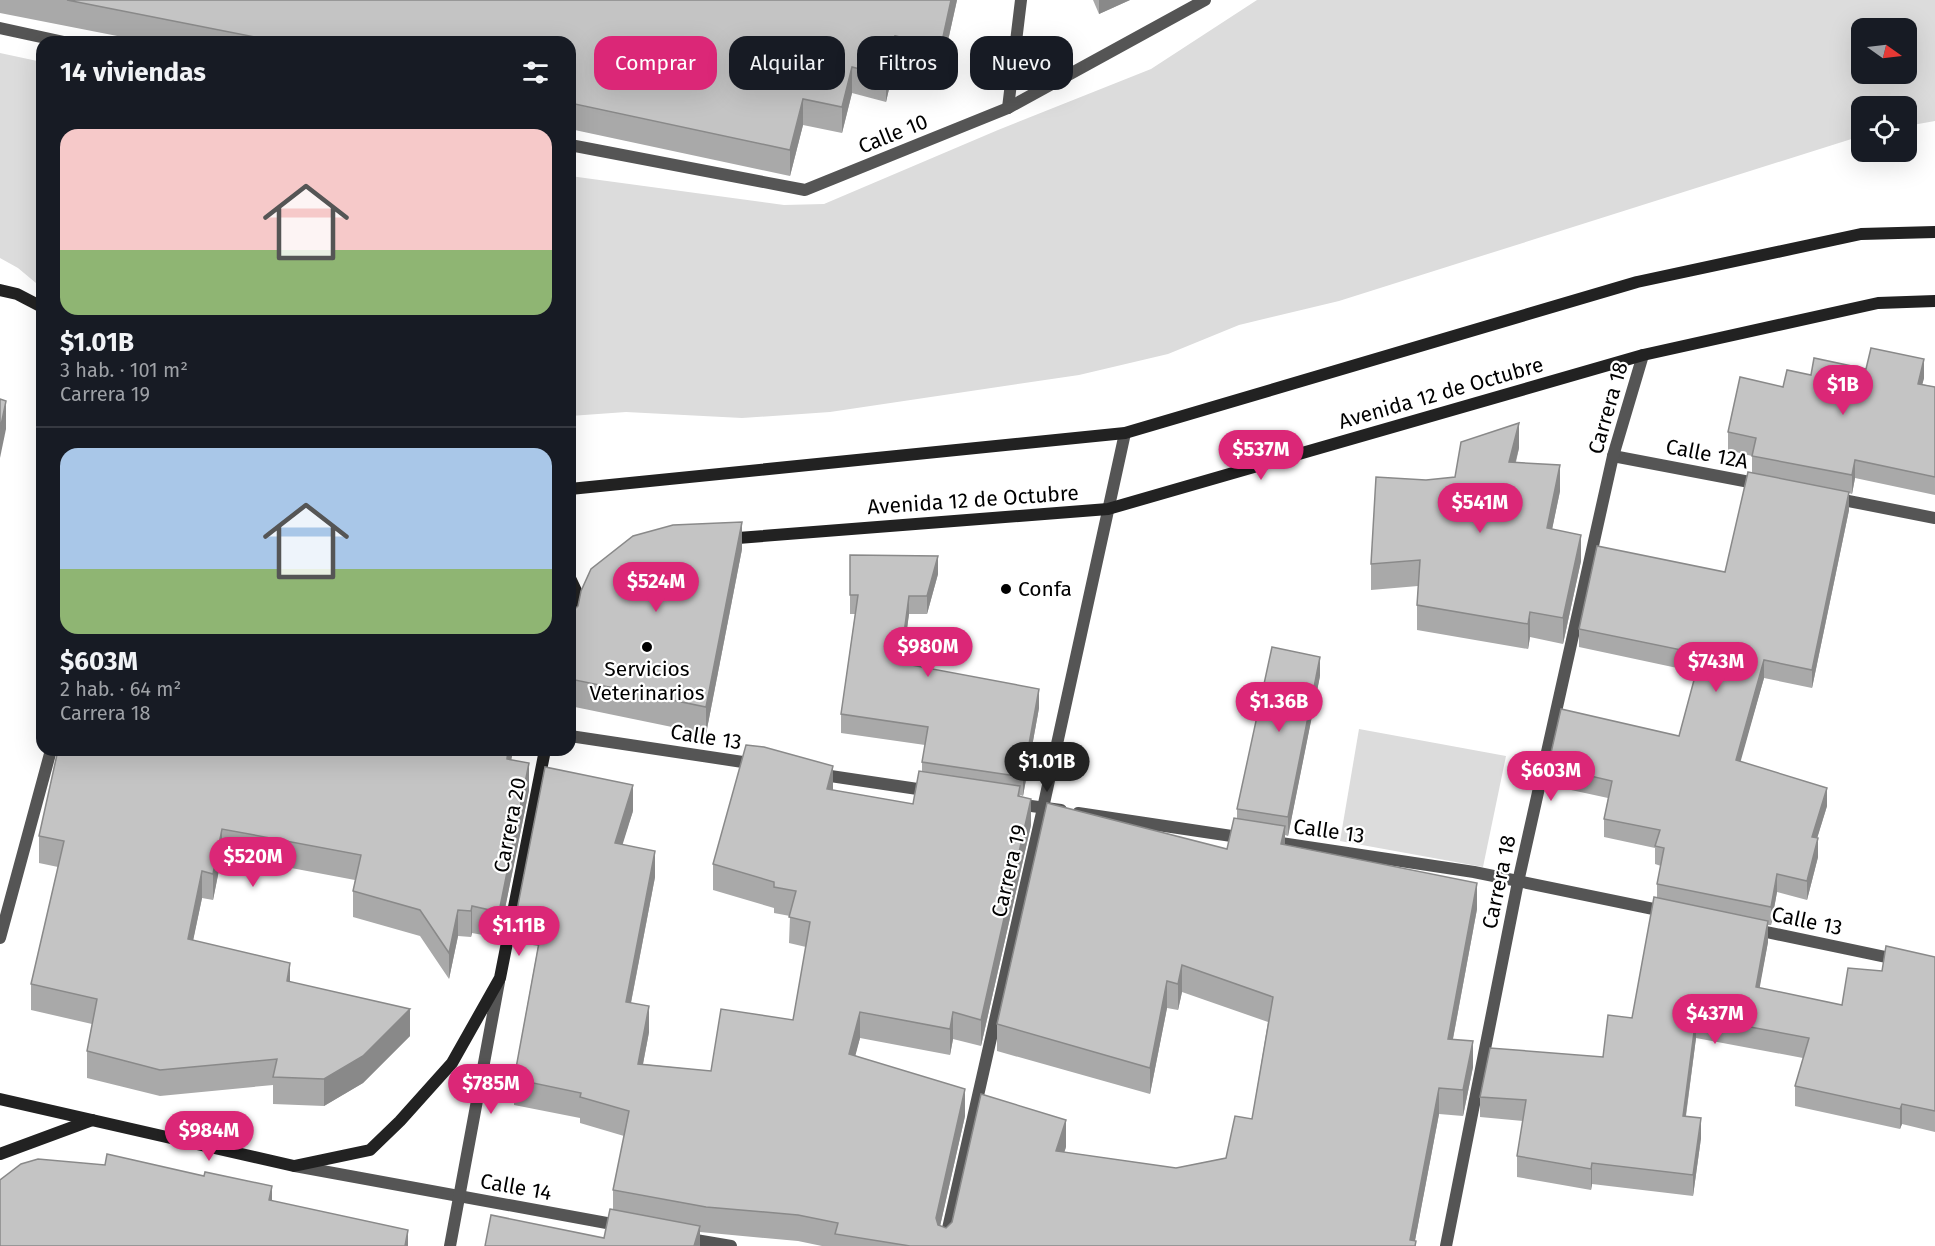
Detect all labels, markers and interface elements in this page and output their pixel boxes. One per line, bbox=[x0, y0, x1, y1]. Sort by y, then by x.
north arrow bbox=[1851, 18, 1917, 84]
map controls bbox=[1851, 18, 1917, 162]
chip: Comprar bbox=[594, 36, 717, 90]
chip: Alquilar bbox=[729, 36, 845, 90]
chip: Filtros bbox=[857, 36, 958, 90]
chip: Nuevo bbox=[970, 36, 1073, 90]
icon: filters bbox=[519, 56, 552, 89]
text: 14 viviendas bbox=[60, 57, 206, 88]
button: locate bbox=[1851, 96, 1917, 162]
street label: Calle 10 bbox=[854, 108, 932, 160]
icon: home bbox=[252, 168, 360, 276]
text: $1.01B bbox=[60, 327, 134, 358]
street label: Avenida 12 de Octubre bbox=[1336, 351, 1546, 435]
text: 3 hab. · 101 m² bbox=[60, 358, 188, 382]
street label: Carrera 18 bbox=[1582, 359, 1634, 457]
pin: $1B bbox=[1814, 365, 1872, 416]
text: $1B bbox=[1827, 372, 1859, 396]
text: Carrera 19 bbox=[60, 382, 150, 406]
pin: $537M bbox=[1219, 430, 1303, 481]
street label: Calle 12A bbox=[1664, 433, 1750, 475]
text: $537M bbox=[1233, 437, 1289, 461]
street label: Avenida 12 de Octubre bbox=[866, 480, 1080, 520]
pin: $541M bbox=[1438, 483, 1522, 534]
icon: home bbox=[252, 487, 360, 595]
text: $541M bbox=[1452, 490, 1508, 514]
pin: $524M bbox=[614, 562, 698, 613]
text: $524M bbox=[627, 569, 685, 593]
place label: Confa bbox=[1018, 576, 1072, 602]
marker: Confa bbox=[999, 582, 1013, 596]
pin: $980M bbox=[886, 627, 970, 678]
text: $980M bbox=[898, 634, 958, 658]
marker: Servicios Veterinarios bbox=[640, 640, 654, 654]
pin: $743M bbox=[1674, 642, 1758, 693]
text: $603M bbox=[60, 646, 138, 677]
text: $743M bbox=[1688, 649, 1744, 673]
place label: Servicios Veterinarios bbox=[589, 656, 705, 706]
text: 2 hab. · 64 m² bbox=[60, 677, 181, 701]
pin: $1.36B bbox=[1230, 682, 1328, 733]
text: $1.36B bbox=[1250, 689, 1308, 713]
text: Carrera 18 bbox=[60, 701, 151, 725]
street label: Calle 13 bbox=[669, 719, 743, 755]
pin: $1.01B bbox=[998, 742, 1096, 793]
text: $1.01B bbox=[1019, 749, 1075, 773]
pin: $603M bbox=[1509, 751, 1593, 802]
text: $603M bbox=[1521, 758, 1581, 782]
street label: Carrera 20 bbox=[488, 775, 532, 875]
street label: Calle 13 bbox=[1292, 813, 1366, 849]
street label: Carrera 19 bbox=[986, 822, 1032, 920]
street label: Carrera 18 bbox=[1476, 833, 1522, 931]
pin: $520M bbox=[211, 837, 295, 888]
text: $520M bbox=[223, 844, 283, 868]
street label: Calle 13 bbox=[1769, 901, 1845, 941]
pin: $1.11B bbox=[470, 906, 568, 957]
text: $1.11B bbox=[493, 913, 545, 937]
pin: $437M bbox=[1673, 994, 1757, 1045]
text: $437M bbox=[1686, 1001, 1744, 1025]
pin: $785M bbox=[449, 1064, 533, 1115]
text: $785M bbox=[462, 1071, 520, 1095]
pin: $984M bbox=[167, 1111, 251, 1162]
text: $984M bbox=[179, 1118, 239, 1142]
street label: Calle 14 bbox=[478, 1168, 554, 1206]

